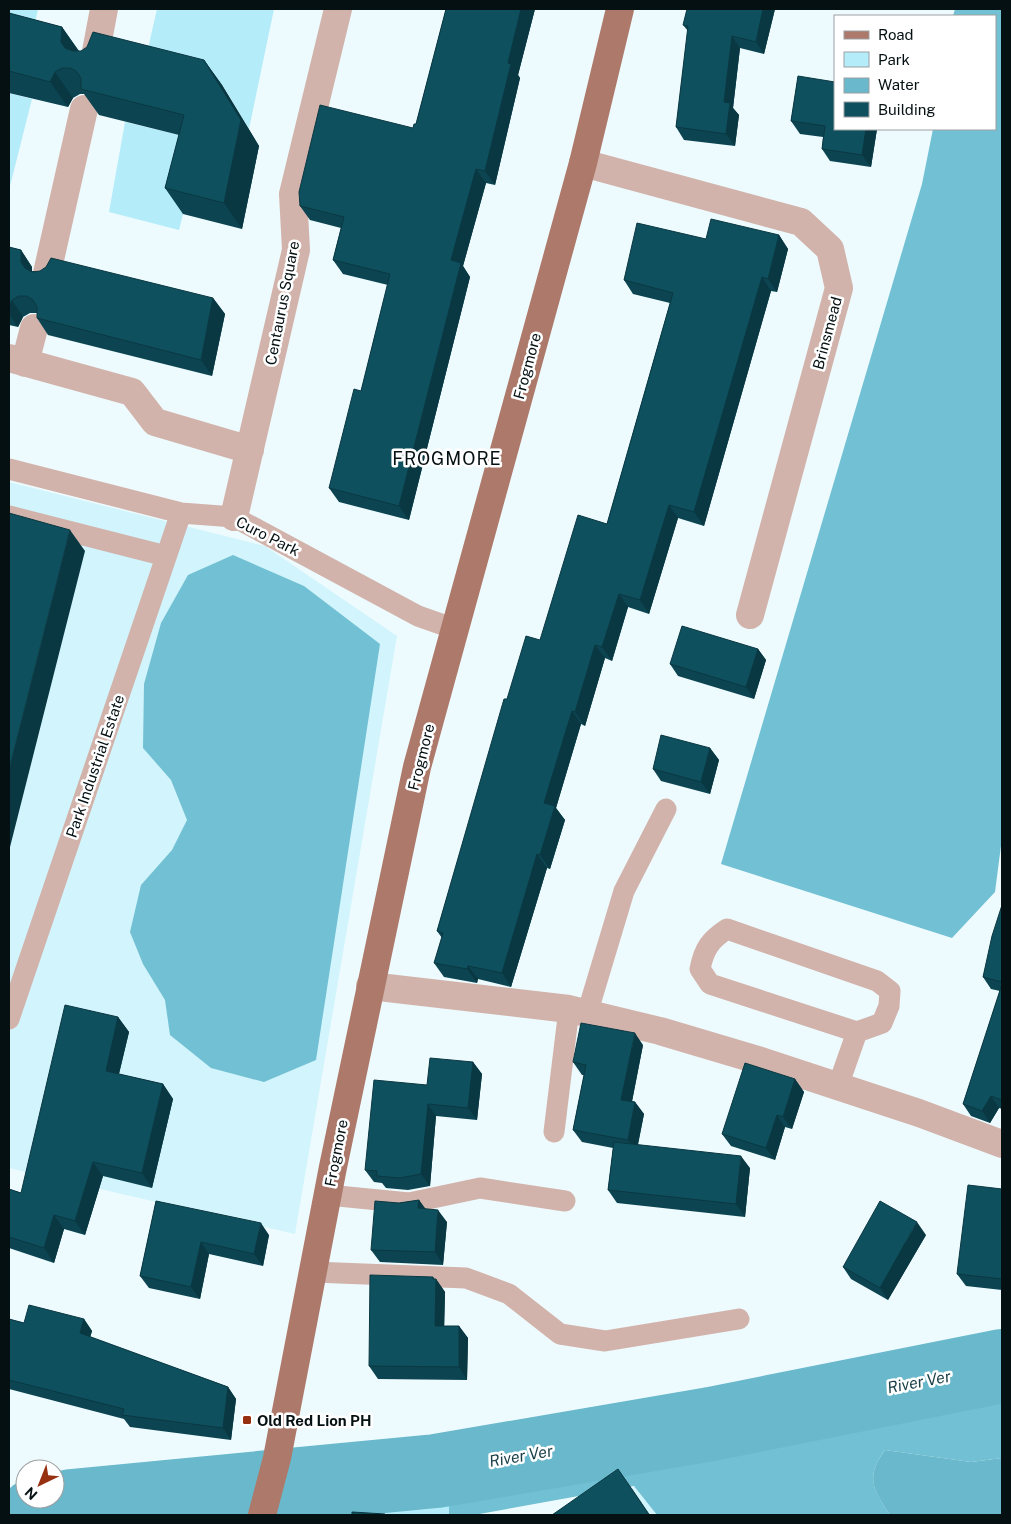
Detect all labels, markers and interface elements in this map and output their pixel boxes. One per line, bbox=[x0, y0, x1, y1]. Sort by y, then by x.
legend bbox=[834, 15, 996, 130]
text: Road bbox=[878, 26, 914, 43]
text: Park bbox=[878, 51, 910, 68]
text: Water bbox=[878, 76, 920, 93]
text: Building bbox=[878, 101, 936, 118]
street label: Centaurus Square bbox=[262, 240, 302, 366]
street label: Brinsmead bbox=[809, 295, 845, 371]
street label: Frogmore bbox=[510, 331, 544, 401]
district label: FROGMORE bbox=[392, 448, 502, 469]
street label: Curo Park bbox=[233, 513, 303, 559]
street label: Park Industrial Estate bbox=[63, 692, 127, 840]
street label: Frogmore bbox=[405, 722, 437, 792]
street label: Frogmore bbox=[321, 1118, 351, 1188]
water label: River Ver bbox=[886, 1366, 953, 1397]
place label: Old Red Lion PH bbox=[257, 1412, 371, 1429]
marker: Old Red Lion PH bbox=[241, 1414, 253, 1426]
water label: River Ver bbox=[488, 1441, 555, 1471]
north arrow bbox=[15, 1459, 65, 1509]
text: N bbox=[22, 1484, 41, 1503]

